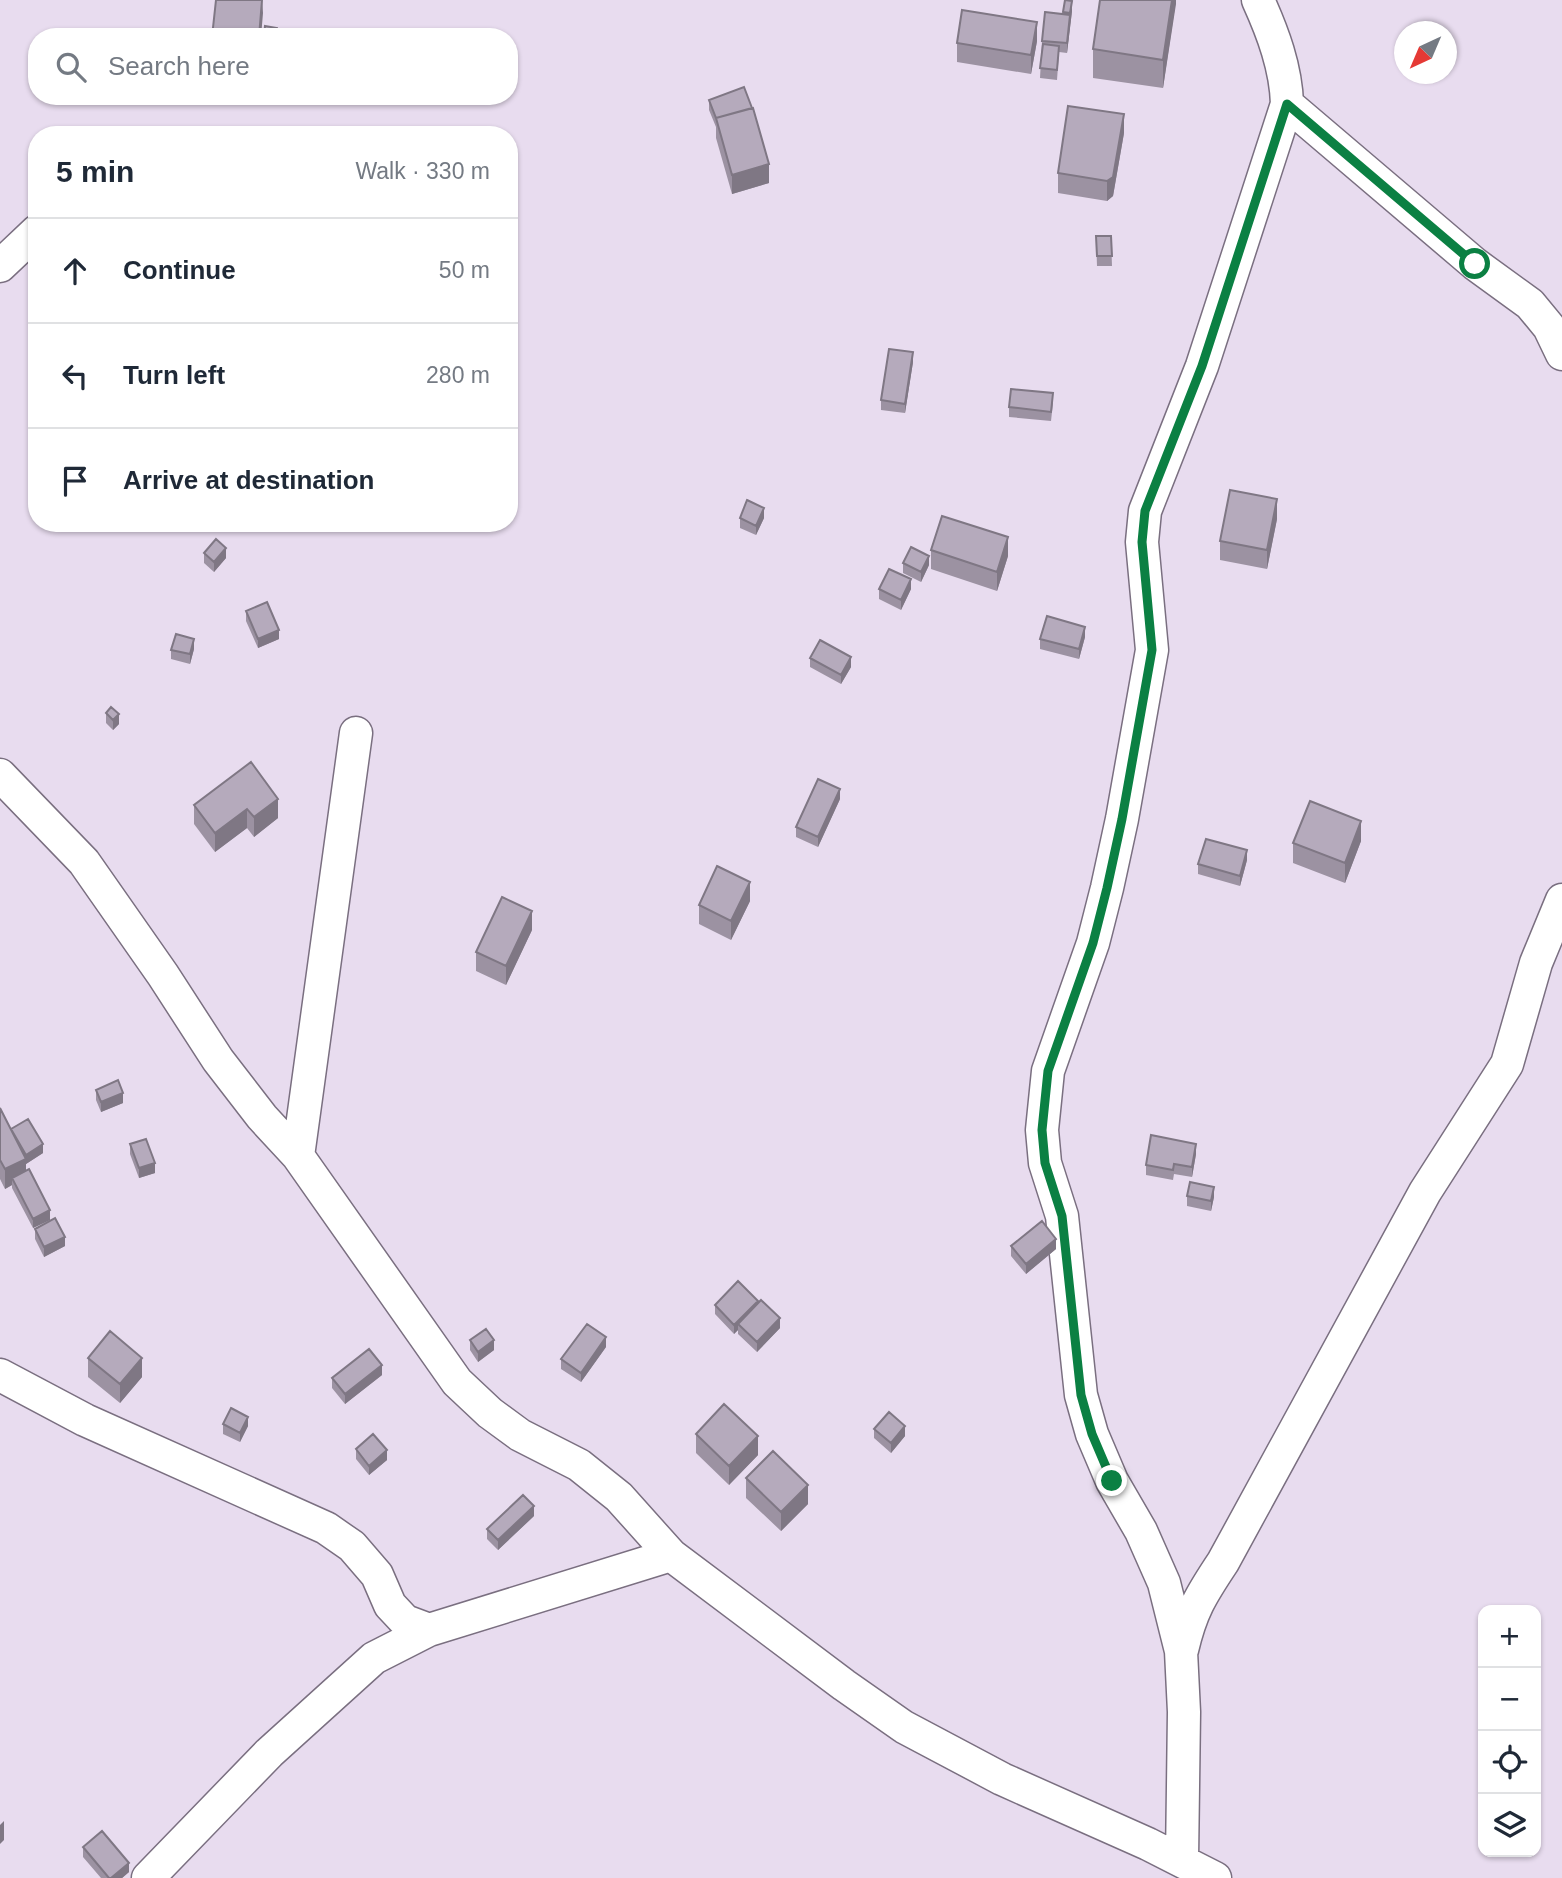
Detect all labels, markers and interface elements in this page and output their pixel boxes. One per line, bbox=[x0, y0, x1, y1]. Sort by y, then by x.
north arrow bbox=[1394, 21, 1457, 84]
search box bbox=[28, 28, 518, 105]
icon: search bbox=[52, 48, 90, 86]
text: Search here bbox=[108, 51, 250, 81]
text: 5 min bbox=[56, 155, 134, 188]
text: Walk · 330 m bbox=[355, 158, 490, 184]
route start bbox=[1459, 248, 1490, 279]
icon: ahead bbox=[56, 252, 94, 290]
text: Continue bbox=[123, 255, 236, 285]
text: 50 m bbox=[439, 257, 490, 283]
icon: left bbox=[56, 357, 94, 395]
text: Turn left bbox=[123, 360, 225, 390]
text: 280 m bbox=[426, 362, 490, 388]
icon: arrive bbox=[56, 462, 94, 500]
text: Arrive at destination bbox=[123, 465, 374, 495]
route end bbox=[1096, 1465, 1127, 1496]
map controls bbox=[1478, 1605, 1541, 1857]
button: + bbox=[1478, 1605, 1541, 1668]
button: − bbox=[1478, 1668, 1541, 1731]
button: locate bbox=[1478, 1731, 1541, 1794]
button: layers bbox=[1478, 1794, 1541, 1857]

